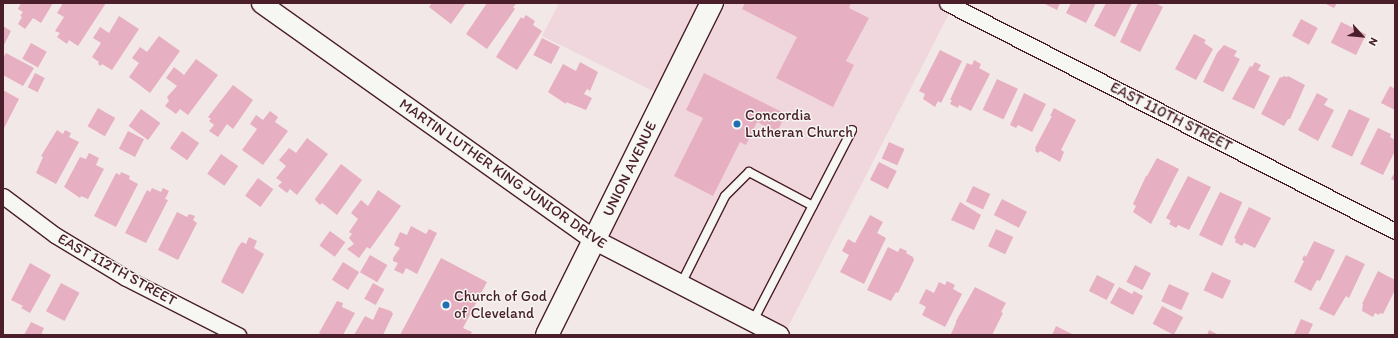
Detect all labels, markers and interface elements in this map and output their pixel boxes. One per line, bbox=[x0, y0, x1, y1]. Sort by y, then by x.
north arrow bbox=[1342, 16, 1382, 56]
text: N bbox=[1366, 35, 1381, 48]
street label: EAST 110TH STREET bbox=[1107, 78, 1235, 156]
street label: MARTIN LUTHER KING JUNIOR DRIVE bbox=[396, 95, 610, 253]
place label: Concordia Lutheran Church bbox=[745, 106, 854, 141]
street label: UNION AVENUE bbox=[599, 119, 661, 219]
marker: Concordia Lutheran Church bbox=[732, 119, 742, 129]
street label: EAST 112TH STREET bbox=[54, 230, 180, 310]
place label: Church of God of Cleveland bbox=[454, 287, 547, 322]
marker: Church of God of Cleveland bbox=[441, 300, 451, 310]

